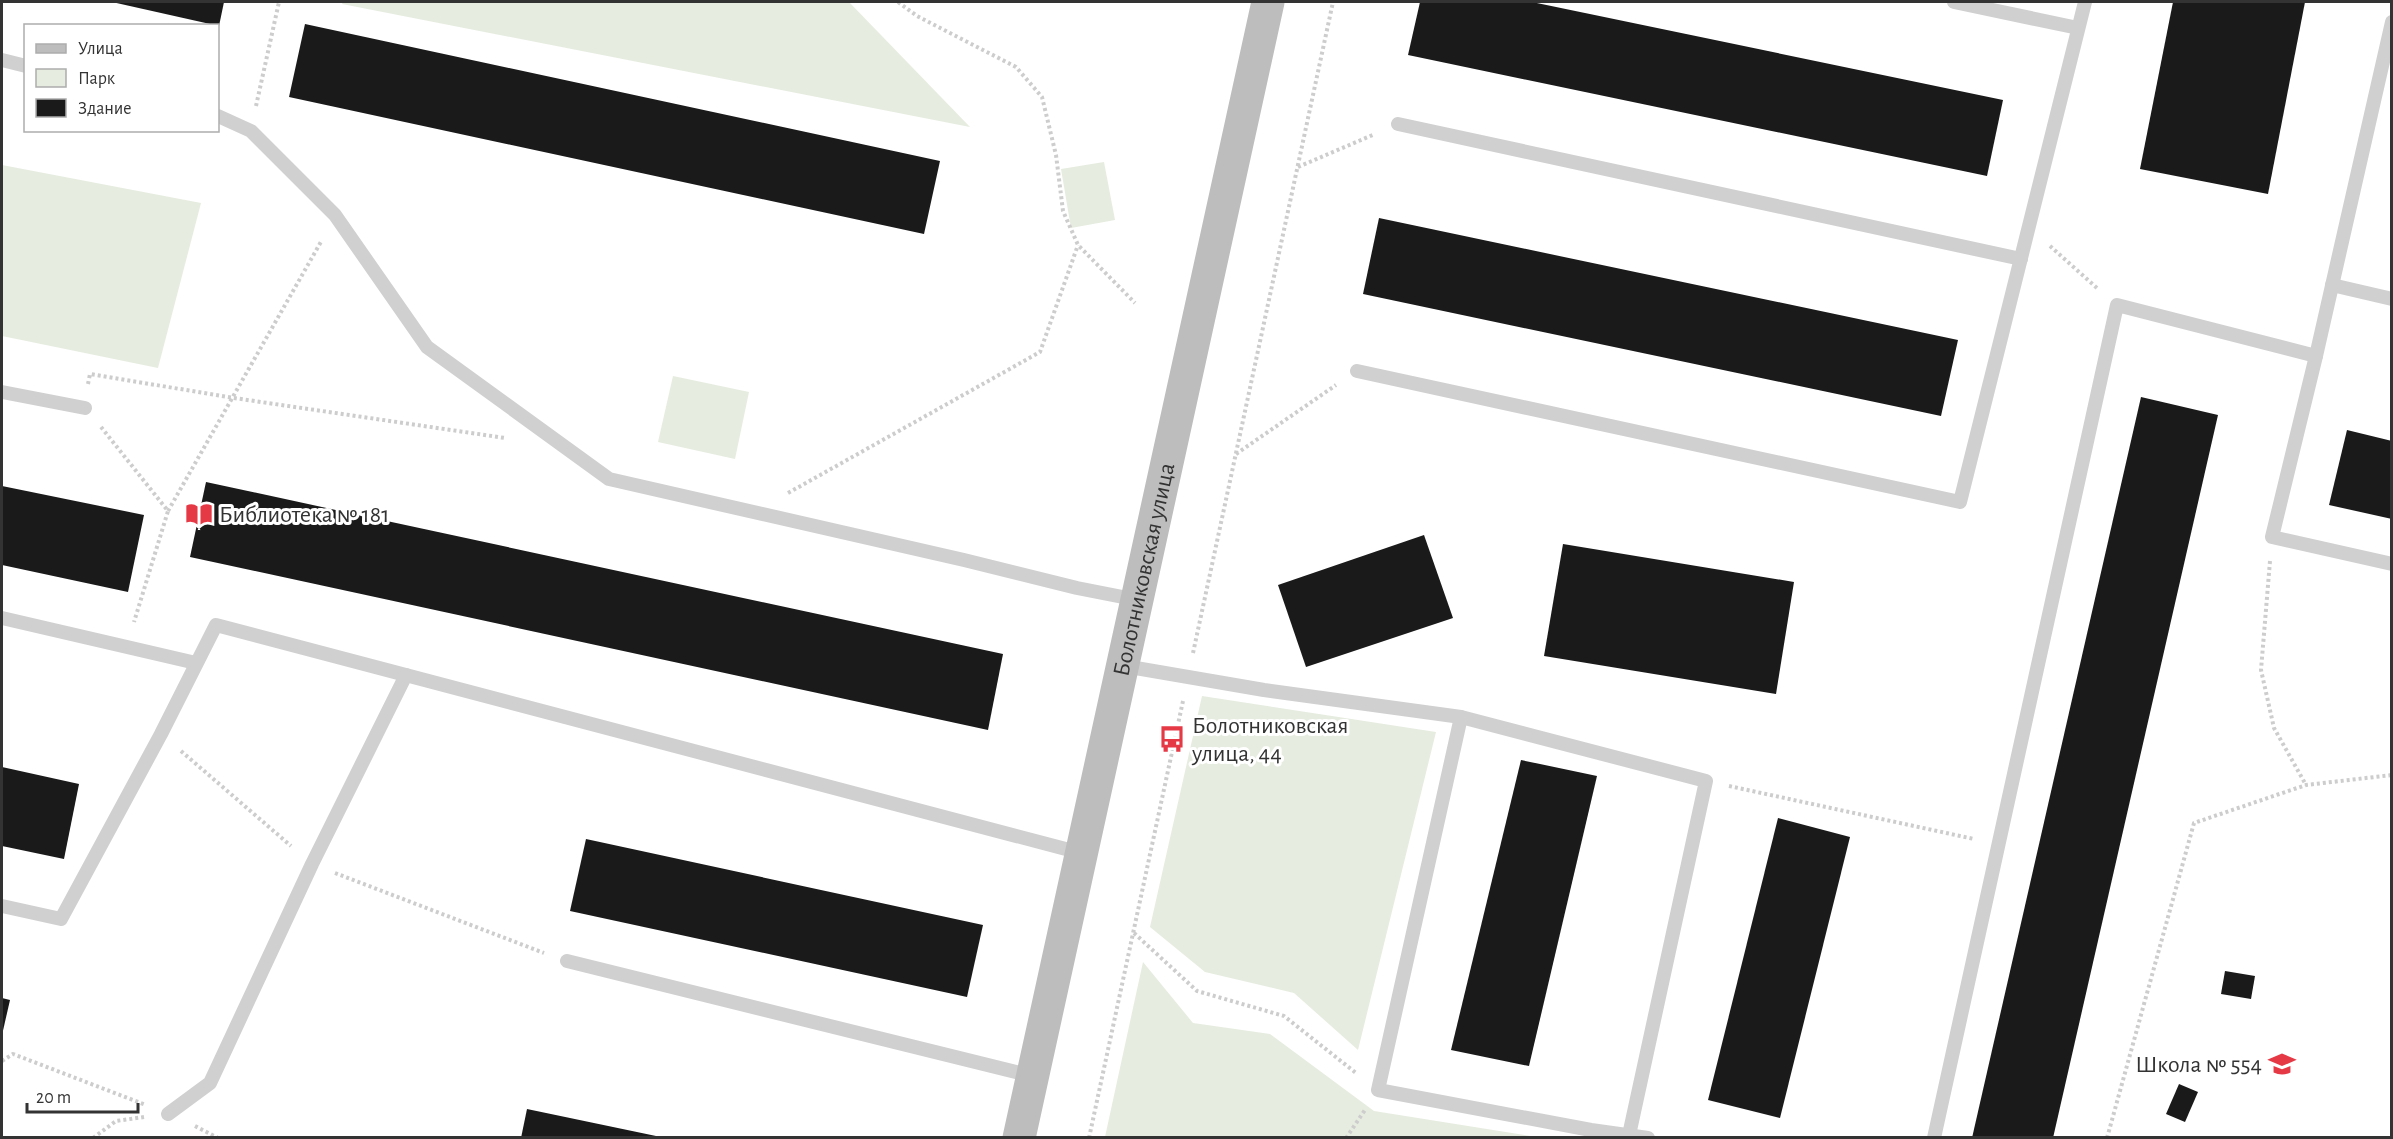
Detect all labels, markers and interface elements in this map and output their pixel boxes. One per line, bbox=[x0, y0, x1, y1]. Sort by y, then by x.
legend bbox=[24, 24, 219, 132]
text: Улица bbox=[78, 40, 123, 58]
text: Парк bbox=[78, 70, 116, 88]
text: Здание bbox=[78, 100, 132, 118]
street label: Болотниковская улица bbox=[1110, 461, 1180, 679]
library icon: Библиотека № 181 bbox=[184, 499, 214, 529]
place label: Библиотека № 181 bbox=[219, 503, 389, 527]
place label: Болотниковская улица, 44 bbox=[1191, 714, 1349, 766]
bus stop icon: Болотниковская улица, 44 bbox=[1157, 724, 1187, 754]
school or university icon: Школа № 554 bbox=[2267, 1049, 2297, 1079]
place label: Школа № 554 bbox=[2135, 1053, 2262, 1077]
scale bar bbox=[27, 1076, 138, 1114]
text: 20 m bbox=[36, 1089, 71, 1107]

